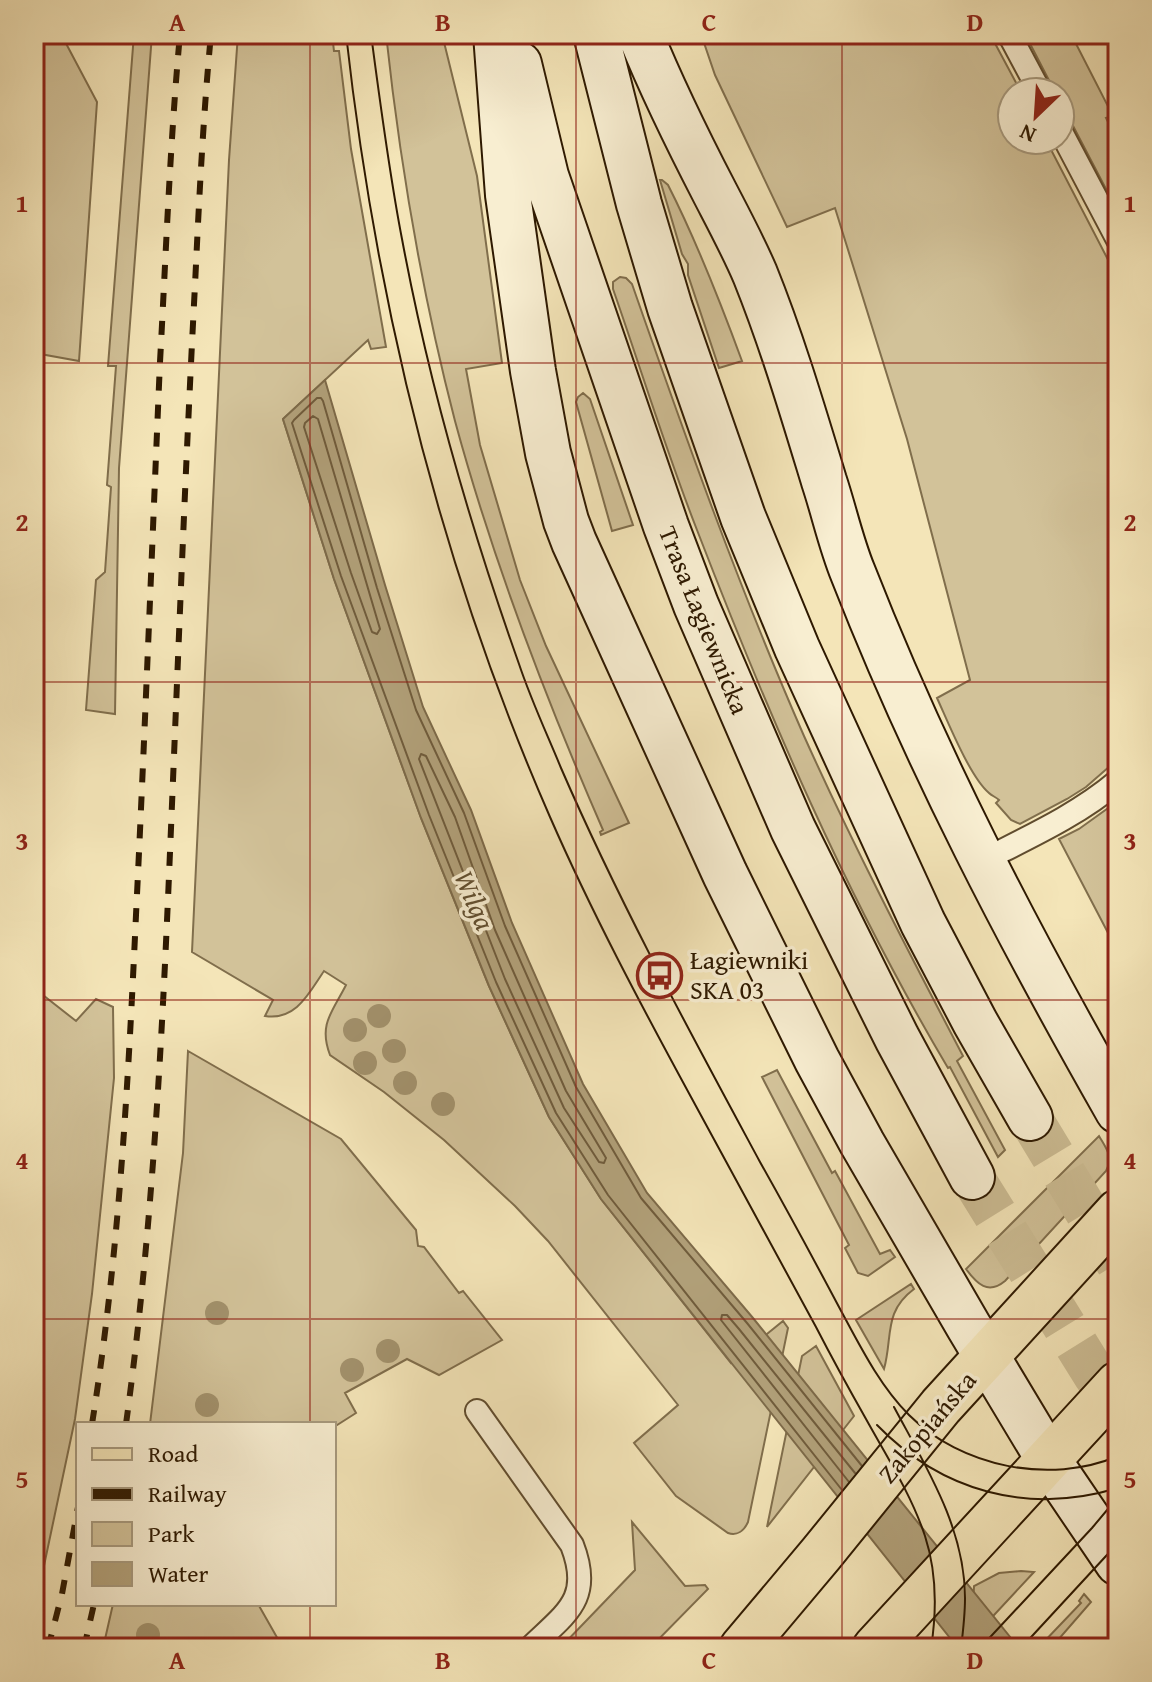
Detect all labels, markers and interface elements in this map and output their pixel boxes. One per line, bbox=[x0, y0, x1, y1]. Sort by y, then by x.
text: A bbox=[169, 2, 186, 41]
text: B bbox=[435, 2, 451, 41]
text: C bbox=[702, 2, 716, 41]
text: D bbox=[967, 2, 983, 41]
north arrow bbox=[996, 76, 1076, 156]
text: N bbox=[1014, 116, 1041, 152]
text: 1 bbox=[15, 183, 29, 222]
text: 1 bbox=[1123, 183, 1137, 222]
text: 2 bbox=[15, 502, 29, 541]
text: 2 bbox=[1123, 502, 1137, 541]
street label: Trasa Łagiewnicka bbox=[649, 520, 760, 721]
text: 3 bbox=[15, 821, 29, 860]
text: 3 bbox=[1123, 821, 1137, 860]
water label: Wilga bbox=[445, 864, 506, 936]
place label: Łagiewniki SKA 03 bbox=[690, 940, 808, 1009]
bus stop icon: Łagiewniki SKA 03 bbox=[635, 951, 683, 999]
text: 4 bbox=[15, 1140, 29, 1179]
text: 4 bbox=[1123, 1140, 1137, 1179]
street label: Zakopiańska bbox=[868, 1361, 986, 1491]
legend bbox=[76, 1422, 336, 1606]
text: Road bbox=[148, 1436, 198, 1471]
text: 5 bbox=[15, 1459, 29, 1498]
text: 5 bbox=[1123, 1459, 1137, 1498]
text: Railway bbox=[148, 1476, 227, 1511]
text: Park bbox=[148, 1516, 195, 1551]
text: Water bbox=[148, 1556, 209, 1591]
text: A bbox=[169, 1640, 186, 1679]
text: B bbox=[435, 1640, 451, 1679]
text: C bbox=[702, 1640, 716, 1679]
text: D bbox=[967, 1640, 983, 1679]

